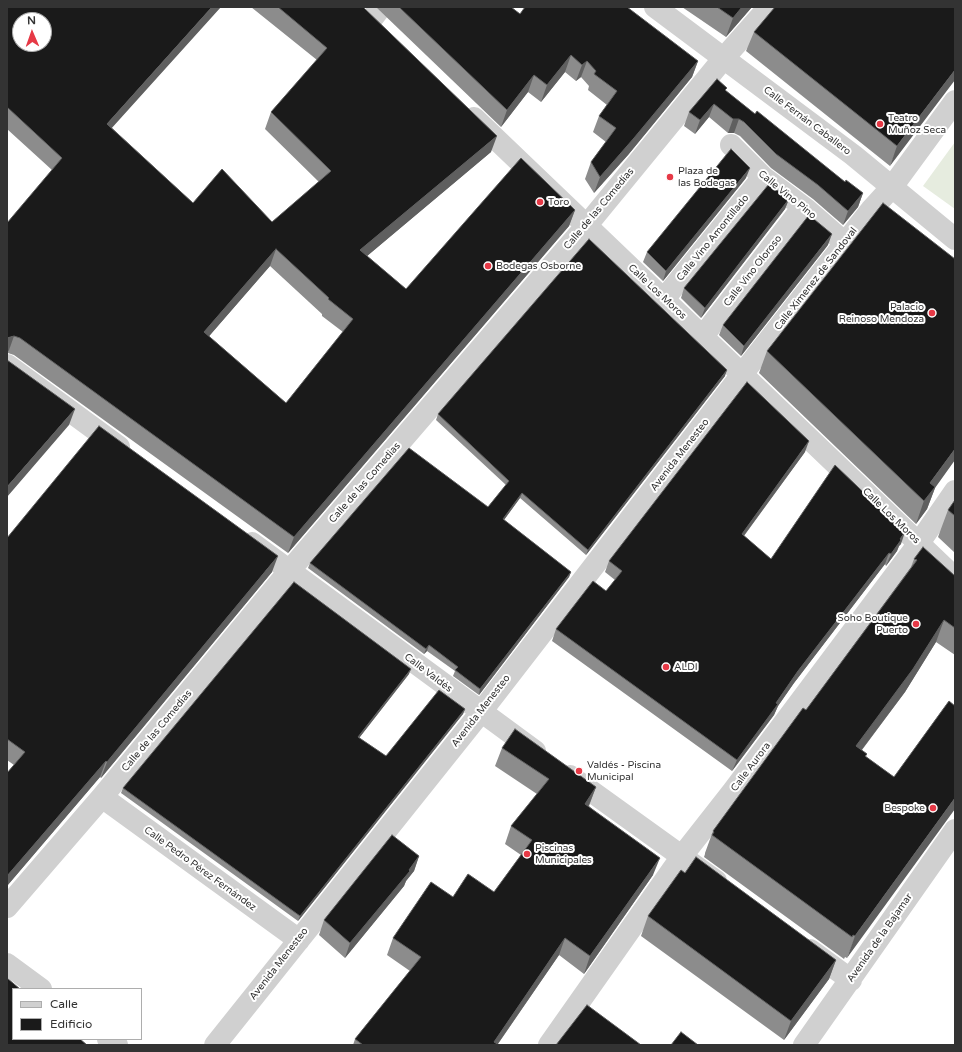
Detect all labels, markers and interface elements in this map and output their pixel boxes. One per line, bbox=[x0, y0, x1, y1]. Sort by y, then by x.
north arrow bbox=[12, 12, 52, 52]
text: N bbox=[27, 14, 36, 27]
street label: Calle Fernán Caballero bbox=[761, 84, 853, 158]
place label: Teatro Muñoz Seca bbox=[888, 112, 946, 136]
marker: Teatro Muñoz Seca bbox=[875, 119, 885, 129]
place label: Plaza de las Bodegas bbox=[678, 165, 735, 188]
street label: Calle de las Comedias bbox=[561, 166, 637, 252]
street label: Calle Vino Pino bbox=[756, 168, 818, 222]
marker: Plaza de las Bodegas bbox=[665, 172, 675, 182]
street label: Calle Vino Amontillado bbox=[674, 192, 752, 284]
place label: Toro bbox=[548, 196, 569, 208]
marker: Toro bbox=[535, 197, 545, 207]
street label: Calle Ximenez de Sandoval bbox=[772, 225, 860, 333]
street label: Calle Vino Oloroso bbox=[721, 233, 785, 309]
place label: Bodegas Osborne bbox=[496, 260, 581, 272]
marker: Bodegas Osborne bbox=[483, 261, 493, 271]
street label: Calle Los Moros bbox=[625, 262, 689, 322]
place label: Palacio Reinoso Mendoza bbox=[839, 301, 924, 324]
marker: Palacio Reinoso Mendoza bbox=[927, 308, 937, 318]
street label: Avenida Menesteo bbox=[648, 417, 712, 493]
street label: Calle de las Comedias bbox=[327, 440, 403, 526]
street label: Calle Los Moros bbox=[860, 486, 922, 546]
place label: Soho Boutique Puerto bbox=[838, 612, 908, 636]
marker: Soho Boutique Puerto bbox=[911, 619, 921, 629]
street label: Calle Valdés bbox=[402, 651, 454, 695]
place label: ALDI bbox=[674, 661, 698, 673]
marker: ALDI bbox=[661, 662, 671, 672]
street label: Avenida Menesteo bbox=[449, 673, 513, 749]
street label: Calle de las Comedias bbox=[119, 688, 195, 774]
street label: Calle Aurora bbox=[729, 740, 773, 794]
place label: Valdés - Piscina Municipal bbox=[587, 759, 661, 782]
marker: Valdés - Piscina Municipal bbox=[574, 766, 584, 776]
place label: Bespoke bbox=[884, 802, 925, 814]
marker: Bespoke bbox=[928, 803, 938, 813]
street label: Calle Pedro Pérez Fernández bbox=[142, 824, 258, 914]
place label: Piscinas Municipales bbox=[535, 842, 592, 866]
marker: Piscinas Municipales bbox=[522, 849, 532, 859]
street label: Avenida de la Bajamar bbox=[845, 891, 915, 985]
street label: Avenida Menesteo bbox=[247, 926, 311, 1002]
legend bbox=[12, 988, 142, 1040]
text: Calle bbox=[50, 997, 78, 1011]
text: Edificio bbox=[50, 1017, 92, 1031]

